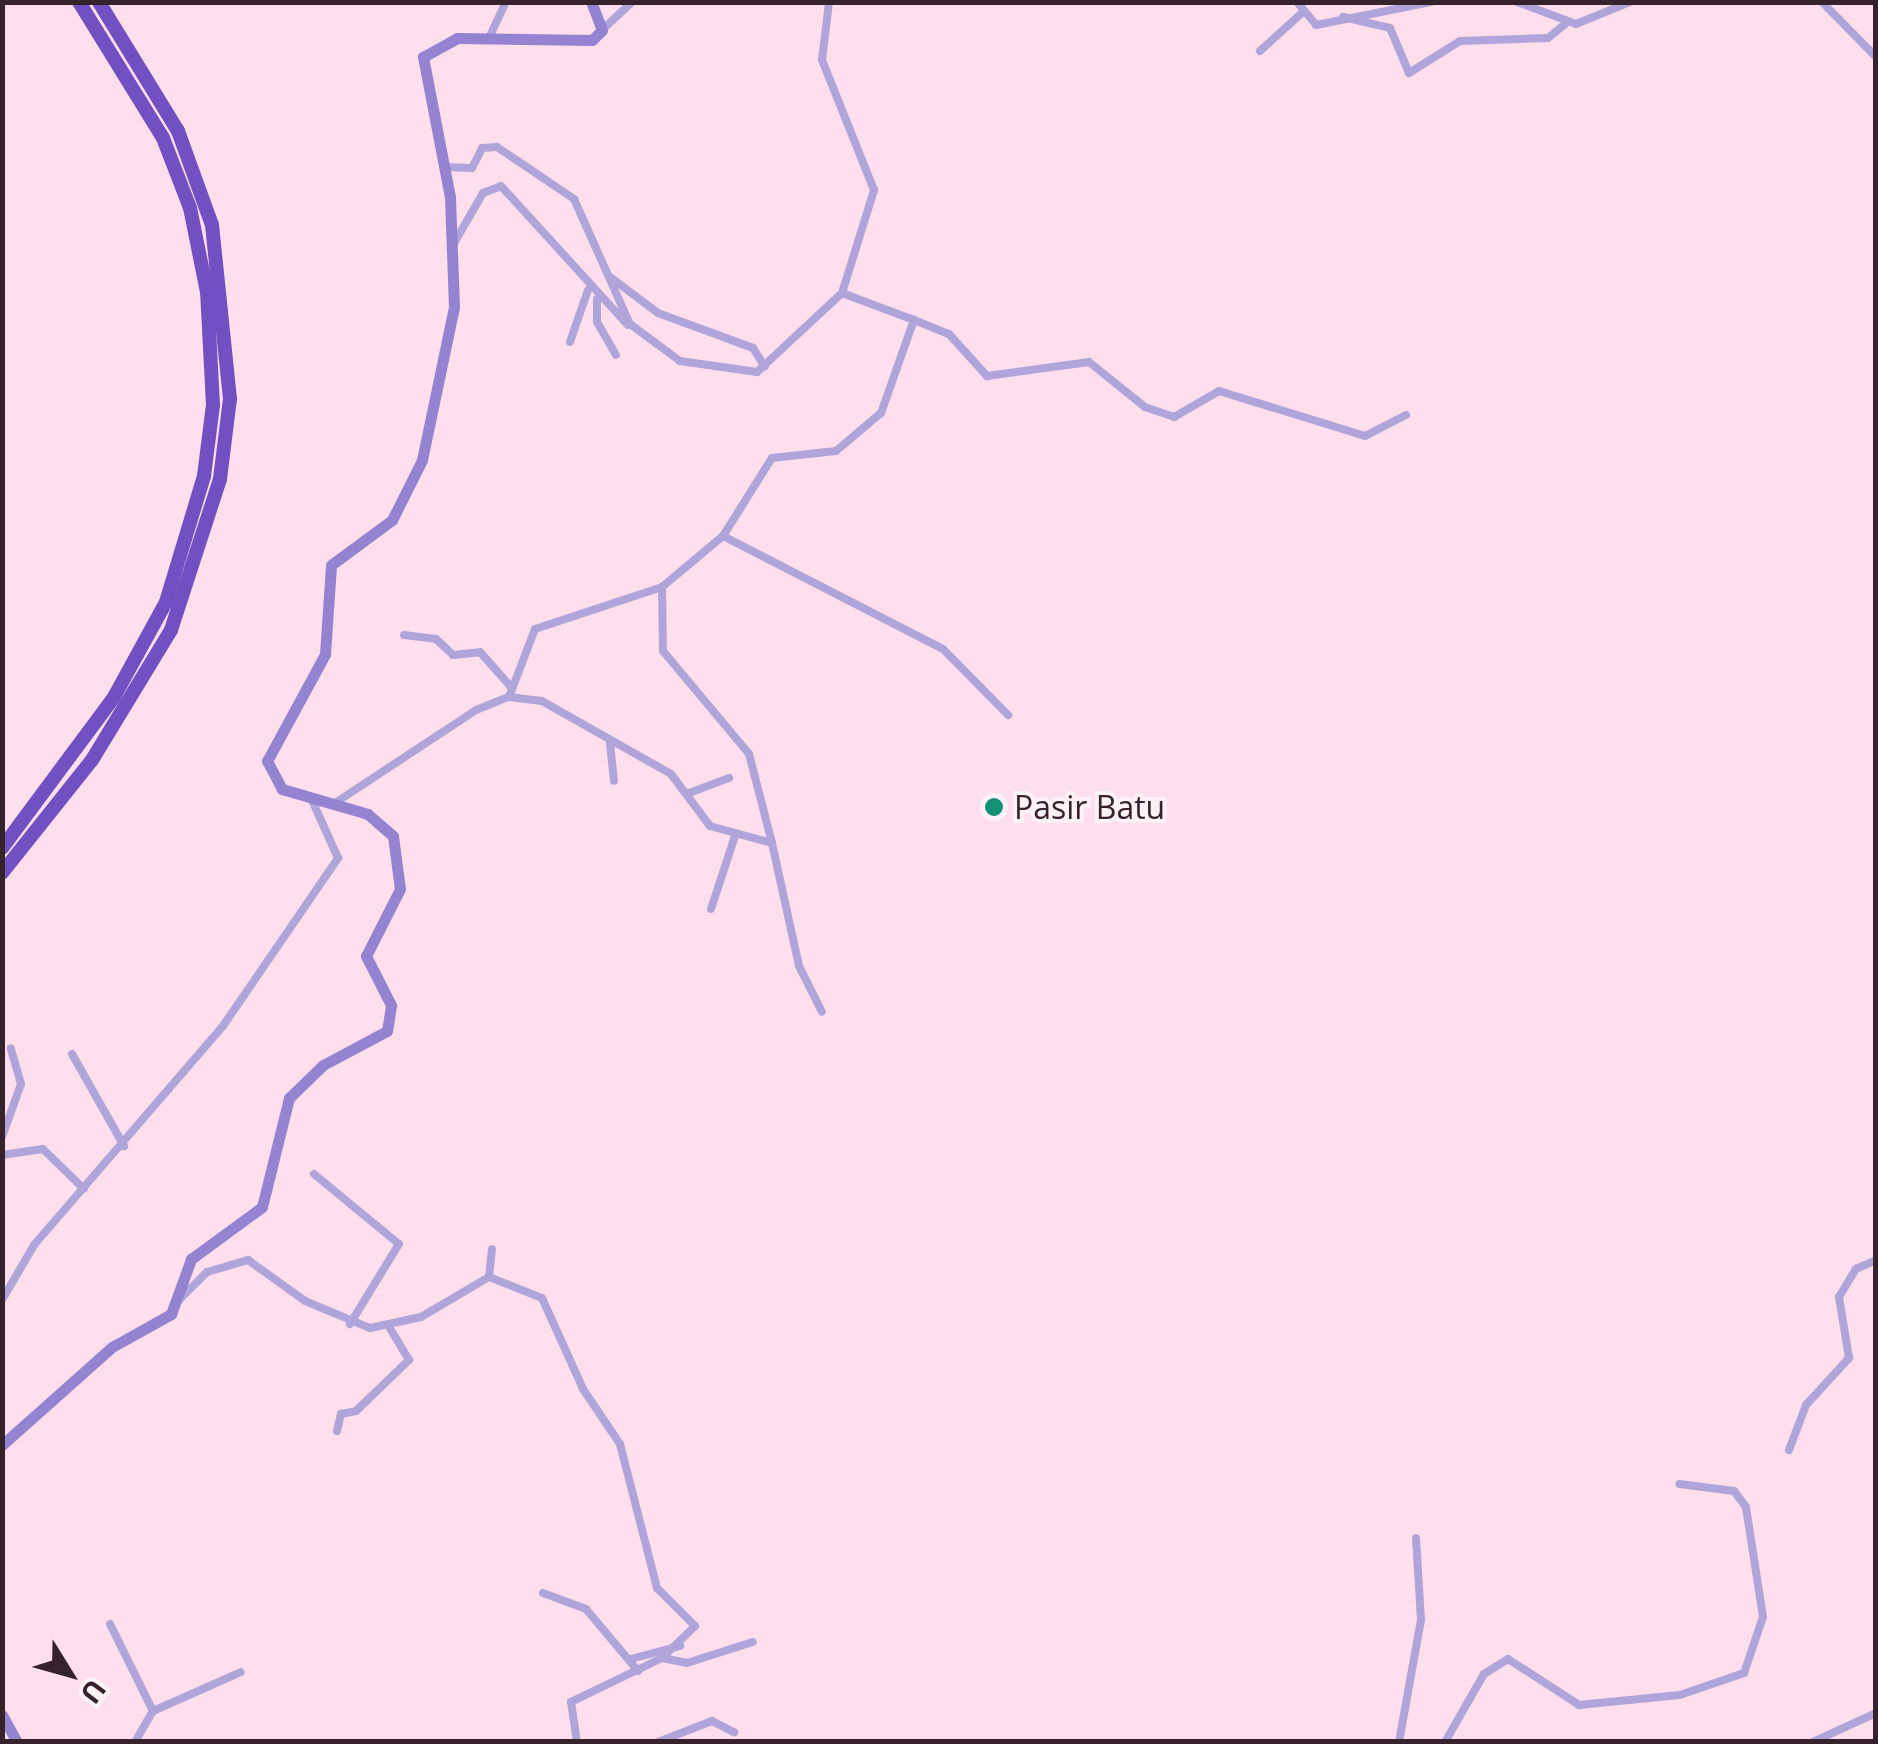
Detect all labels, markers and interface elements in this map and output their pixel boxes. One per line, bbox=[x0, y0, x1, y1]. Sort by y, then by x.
place label: Pasir Batu bbox=[1014, 788, 1165, 826]
marker: Pasir Batu bbox=[983, 796, 1005, 818]
north arrow bbox=[20, 1624, 120, 1724]
text: U bbox=[72, 1672, 116, 1712]

